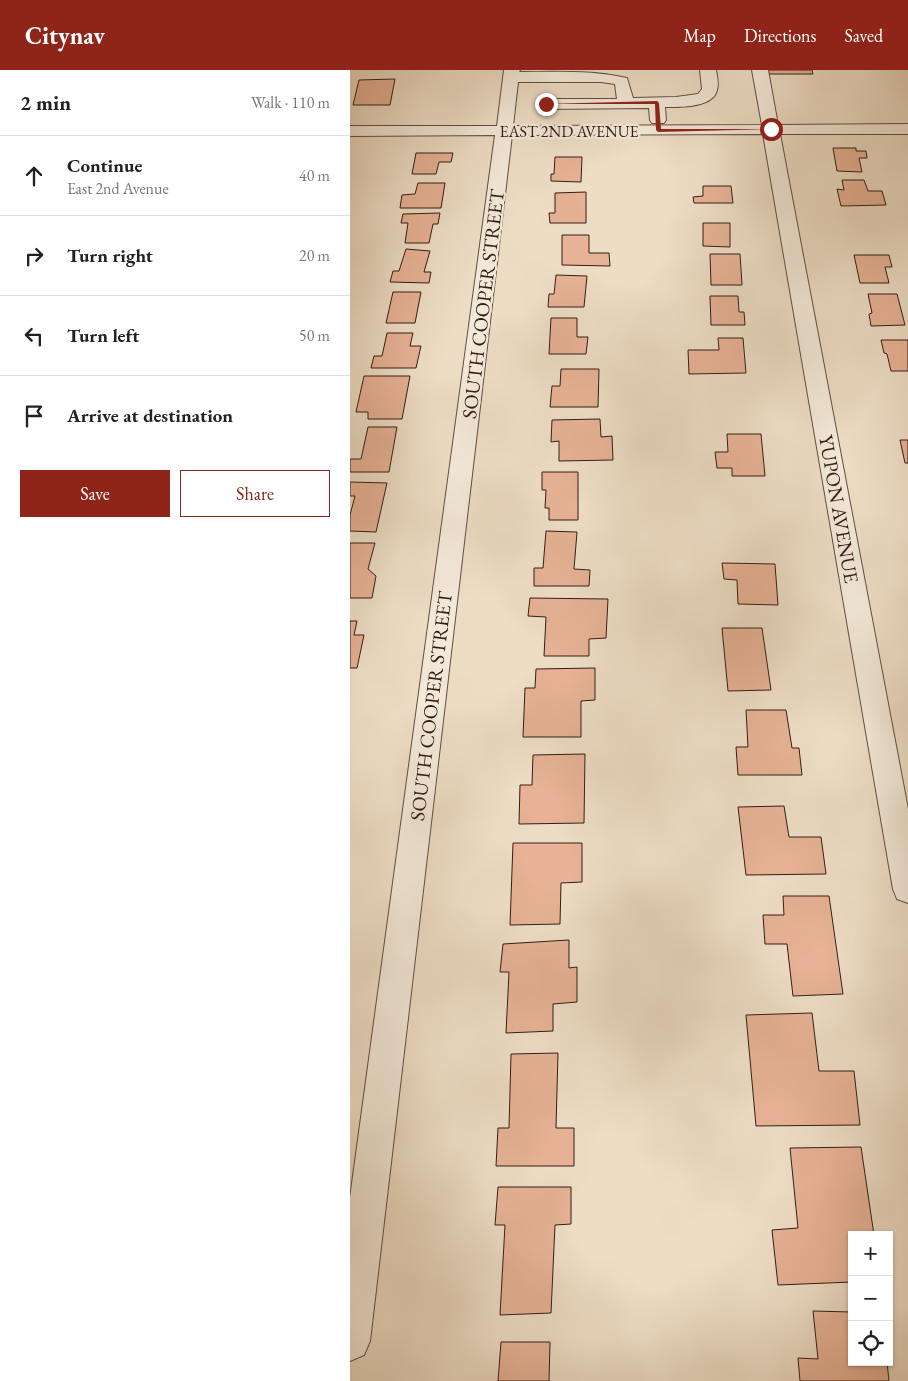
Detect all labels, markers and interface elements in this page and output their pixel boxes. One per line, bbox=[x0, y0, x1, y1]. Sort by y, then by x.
text: Citynav bbox=[25, 20, 105, 51]
text: Map bbox=[684, 24, 716, 47]
text: Directions bbox=[744, 24, 816, 47]
text: Saved bbox=[844, 24, 883, 47]
text: 2 min bbox=[20, 89, 71, 116]
text: Walk · 110 m bbox=[251, 92, 330, 113]
route end bbox=[535, 93, 558, 116]
route start bbox=[760, 118, 783, 141]
street label: EAST 2ND AVENUE bbox=[499, 121, 639, 142]
text: Continue bbox=[67, 153, 142, 178]
icon: ahead bbox=[20, 162, 48, 190]
text: 40 m bbox=[299, 165, 330, 186]
text: East 2nd Avenue bbox=[67, 178, 169, 199]
street label: SOUTH COOPER STREET bbox=[456, 187, 510, 420]
icon: right bbox=[20, 242, 48, 270]
text: Turn right bbox=[67, 243, 153, 268]
text: 20 m bbox=[299, 245, 330, 266]
icon: left bbox=[20, 322, 48, 350]
text: Turn left bbox=[67, 323, 139, 348]
text: 50 m bbox=[299, 325, 330, 346]
icon: arrive bbox=[20, 402, 48, 430]
text: Arrive at destination bbox=[67, 403, 233, 428]
street label: YUPON AVENUE bbox=[813, 433, 865, 585]
button: Save bbox=[20, 470, 170, 517]
button: Share bbox=[180, 470, 330, 517]
street label: SOUTH COOPER STREET bbox=[404, 589, 458, 822]
map controls bbox=[848, 1231, 893, 1366]
button: + bbox=[848, 1231, 893, 1276]
button: − bbox=[848, 1276, 893, 1321]
button: locate bbox=[848, 1321, 893, 1366]

